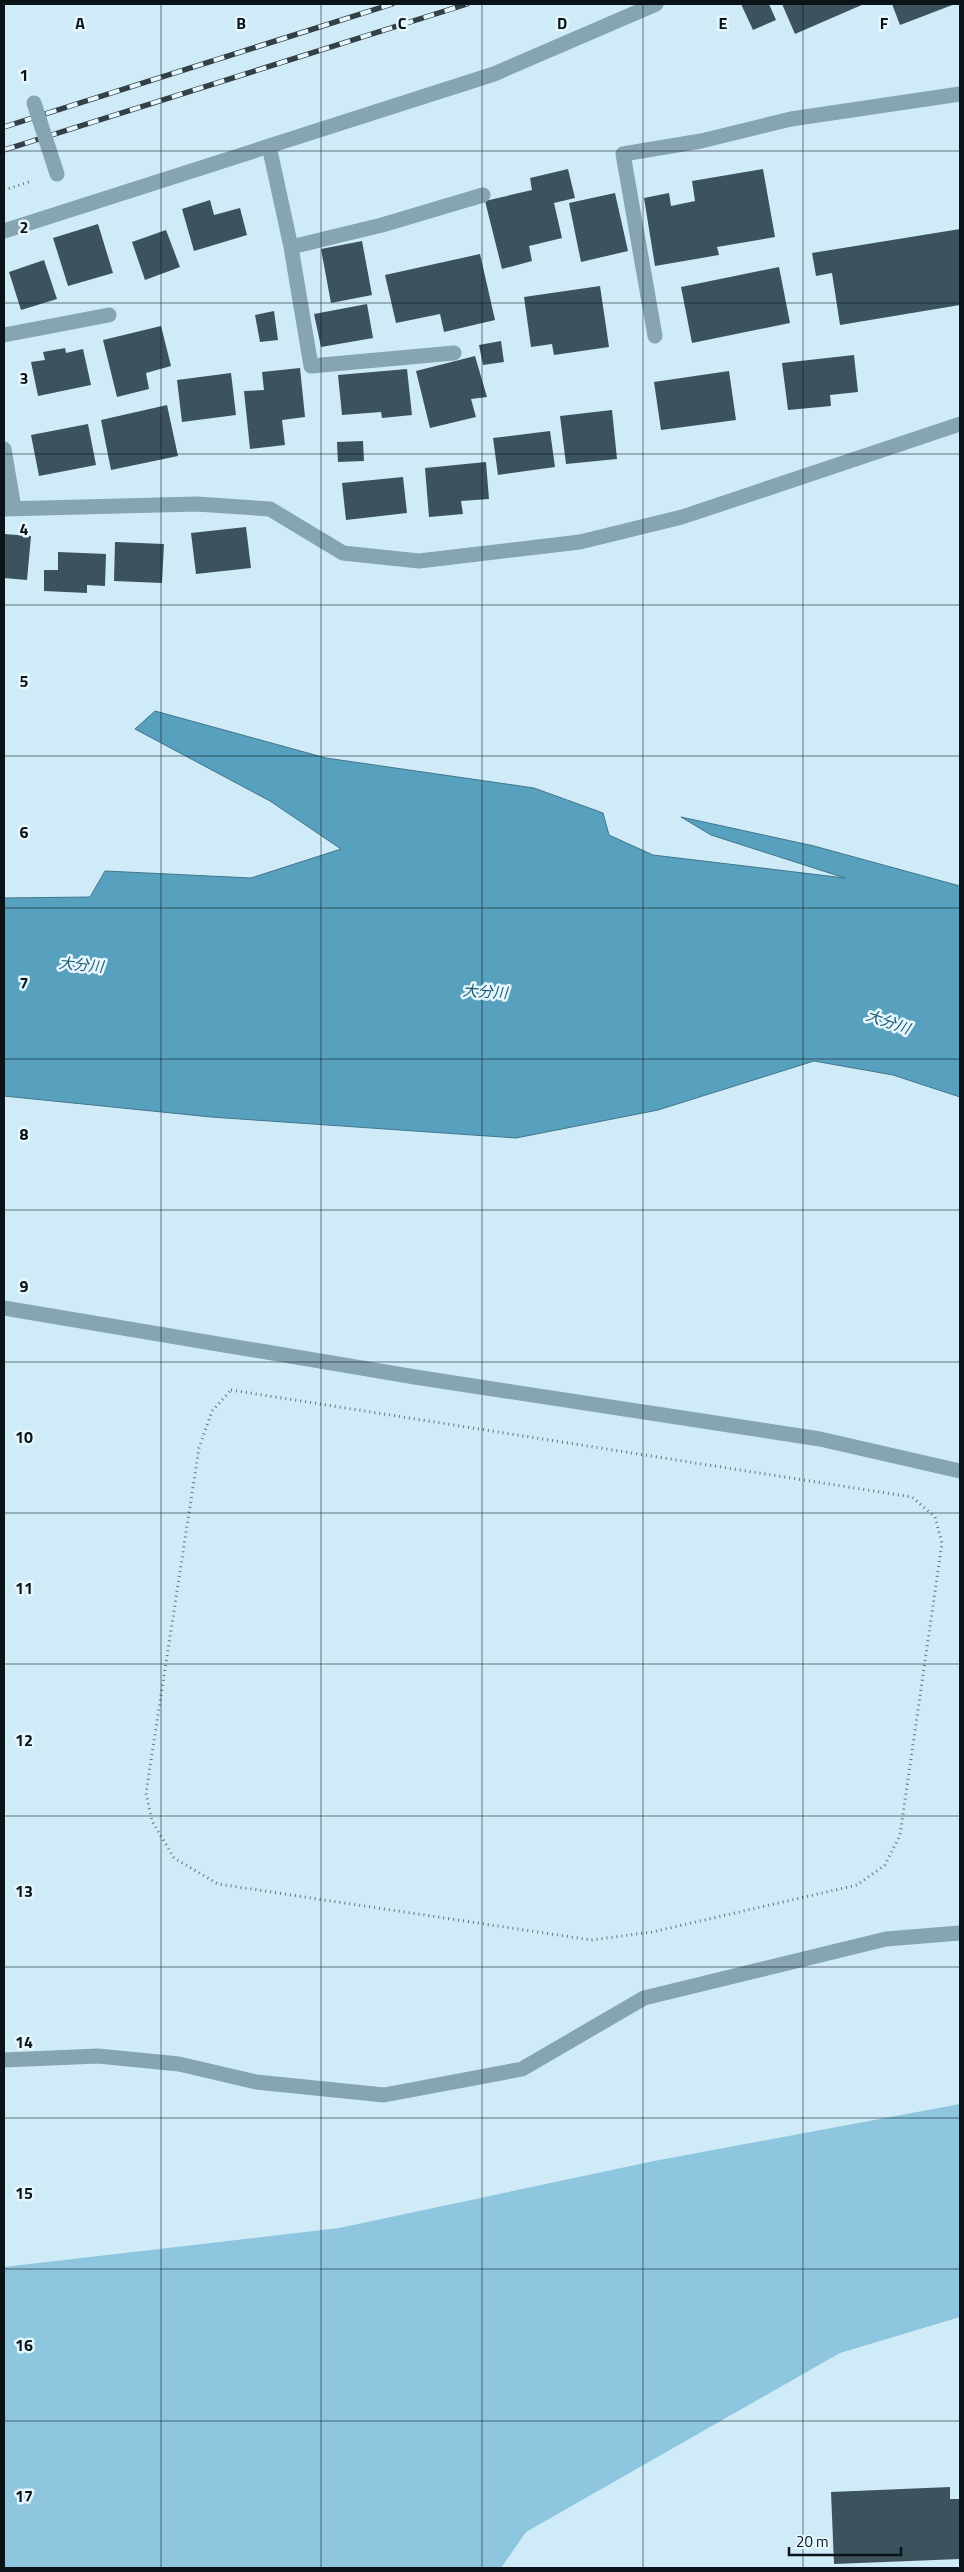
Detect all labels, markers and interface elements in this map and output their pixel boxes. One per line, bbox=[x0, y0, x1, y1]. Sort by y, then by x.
text: A bbox=[75, 11, 85, 35]
text: B bbox=[236, 11, 246, 35]
text: C bbox=[398, 11, 407, 35]
text: D bbox=[557, 11, 567, 35]
text: E bbox=[719, 11, 728, 35]
text: F bbox=[880, 11, 889, 35]
text: 1 bbox=[20, 63, 28, 87]
text: 2 bbox=[20, 215, 28, 239]
text: 3 bbox=[20, 366, 28, 390]
text: 4 bbox=[20, 517, 29, 541]
text: 5 bbox=[20, 669, 29, 693]
text: 6 bbox=[20, 820, 29, 844]
water label: 大分川 bbox=[58, 951, 106, 978]
text: 7 bbox=[20, 971, 28, 995]
water label: 大分川 bbox=[462, 979, 510, 1004]
water label: 大分川 bbox=[863, 1003, 915, 1040]
text: 8 bbox=[20, 1122, 29, 1146]
text: 9 bbox=[20, 1274, 29, 1298]
text: 10 bbox=[15, 1425, 33, 1449]
text: 11 bbox=[15, 1576, 33, 1600]
text: 12 bbox=[15, 1728, 33, 1752]
text: 13 bbox=[15, 1879, 33, 1903]
text: 14 bbox=[15, 2030, 33, 2054]
text: 15 bbox=[15, 2181, 33, 2205]
text: 16 bbox=[15, 2333, 33, 2357]
text: 17 bbox=[15, 2484, 33, 2508]
scale bar bbox=[789, 2524, 902, 2556]
text: 20 m bbox=[796, 2530, 829, 2553]

